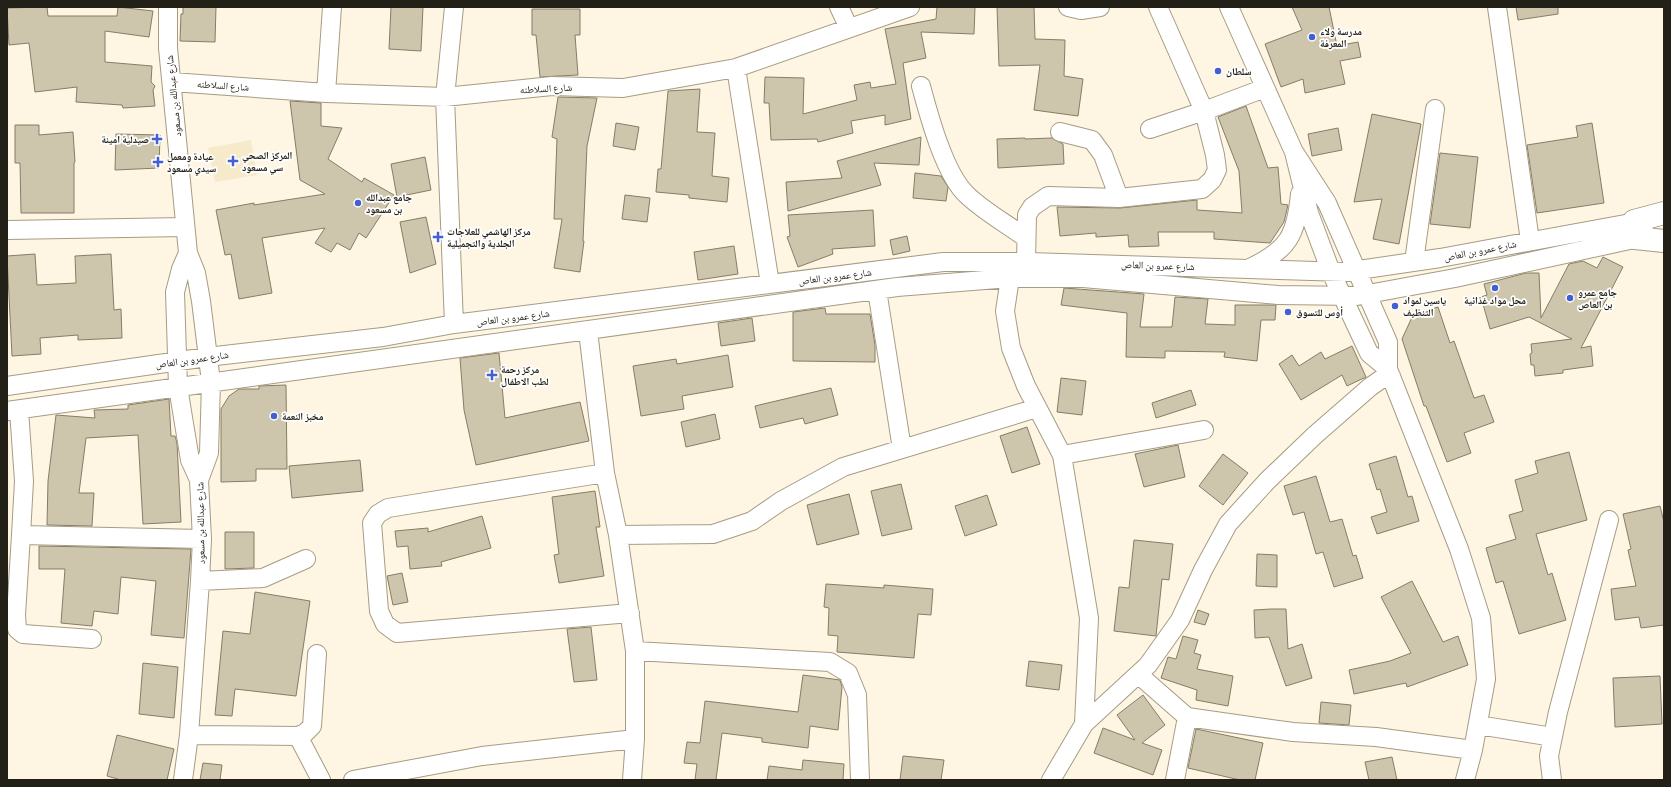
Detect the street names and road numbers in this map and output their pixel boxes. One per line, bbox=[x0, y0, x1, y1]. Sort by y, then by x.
street label: شارع عبدالله بن مسعود bbox=[162, 54, 184, 137]
street label: شارع السلاطنه bbox=[196, 76, 250, 94]
street label: شارع السلاطنه bbox=[520, 80, 573, 96]
street label: شارع عمرو بن العاص bbox=[1443, 236, 1518, 264]
street label: شارع عمرو بن العاص bbox=[1121, 257, 1195, 273]
street label: شارع عمرو بن العاص bbox=[798, 265, 873, 287]
street label: شارع عمرو بن العاص bbox=[476, 306, 551, 328]
street label: شارع عمرو بن العاص bbox=[155, 347, 230, 371]
street label: شارع عبدالله بن مسعود bbox=[192, 482, 208, 564]

